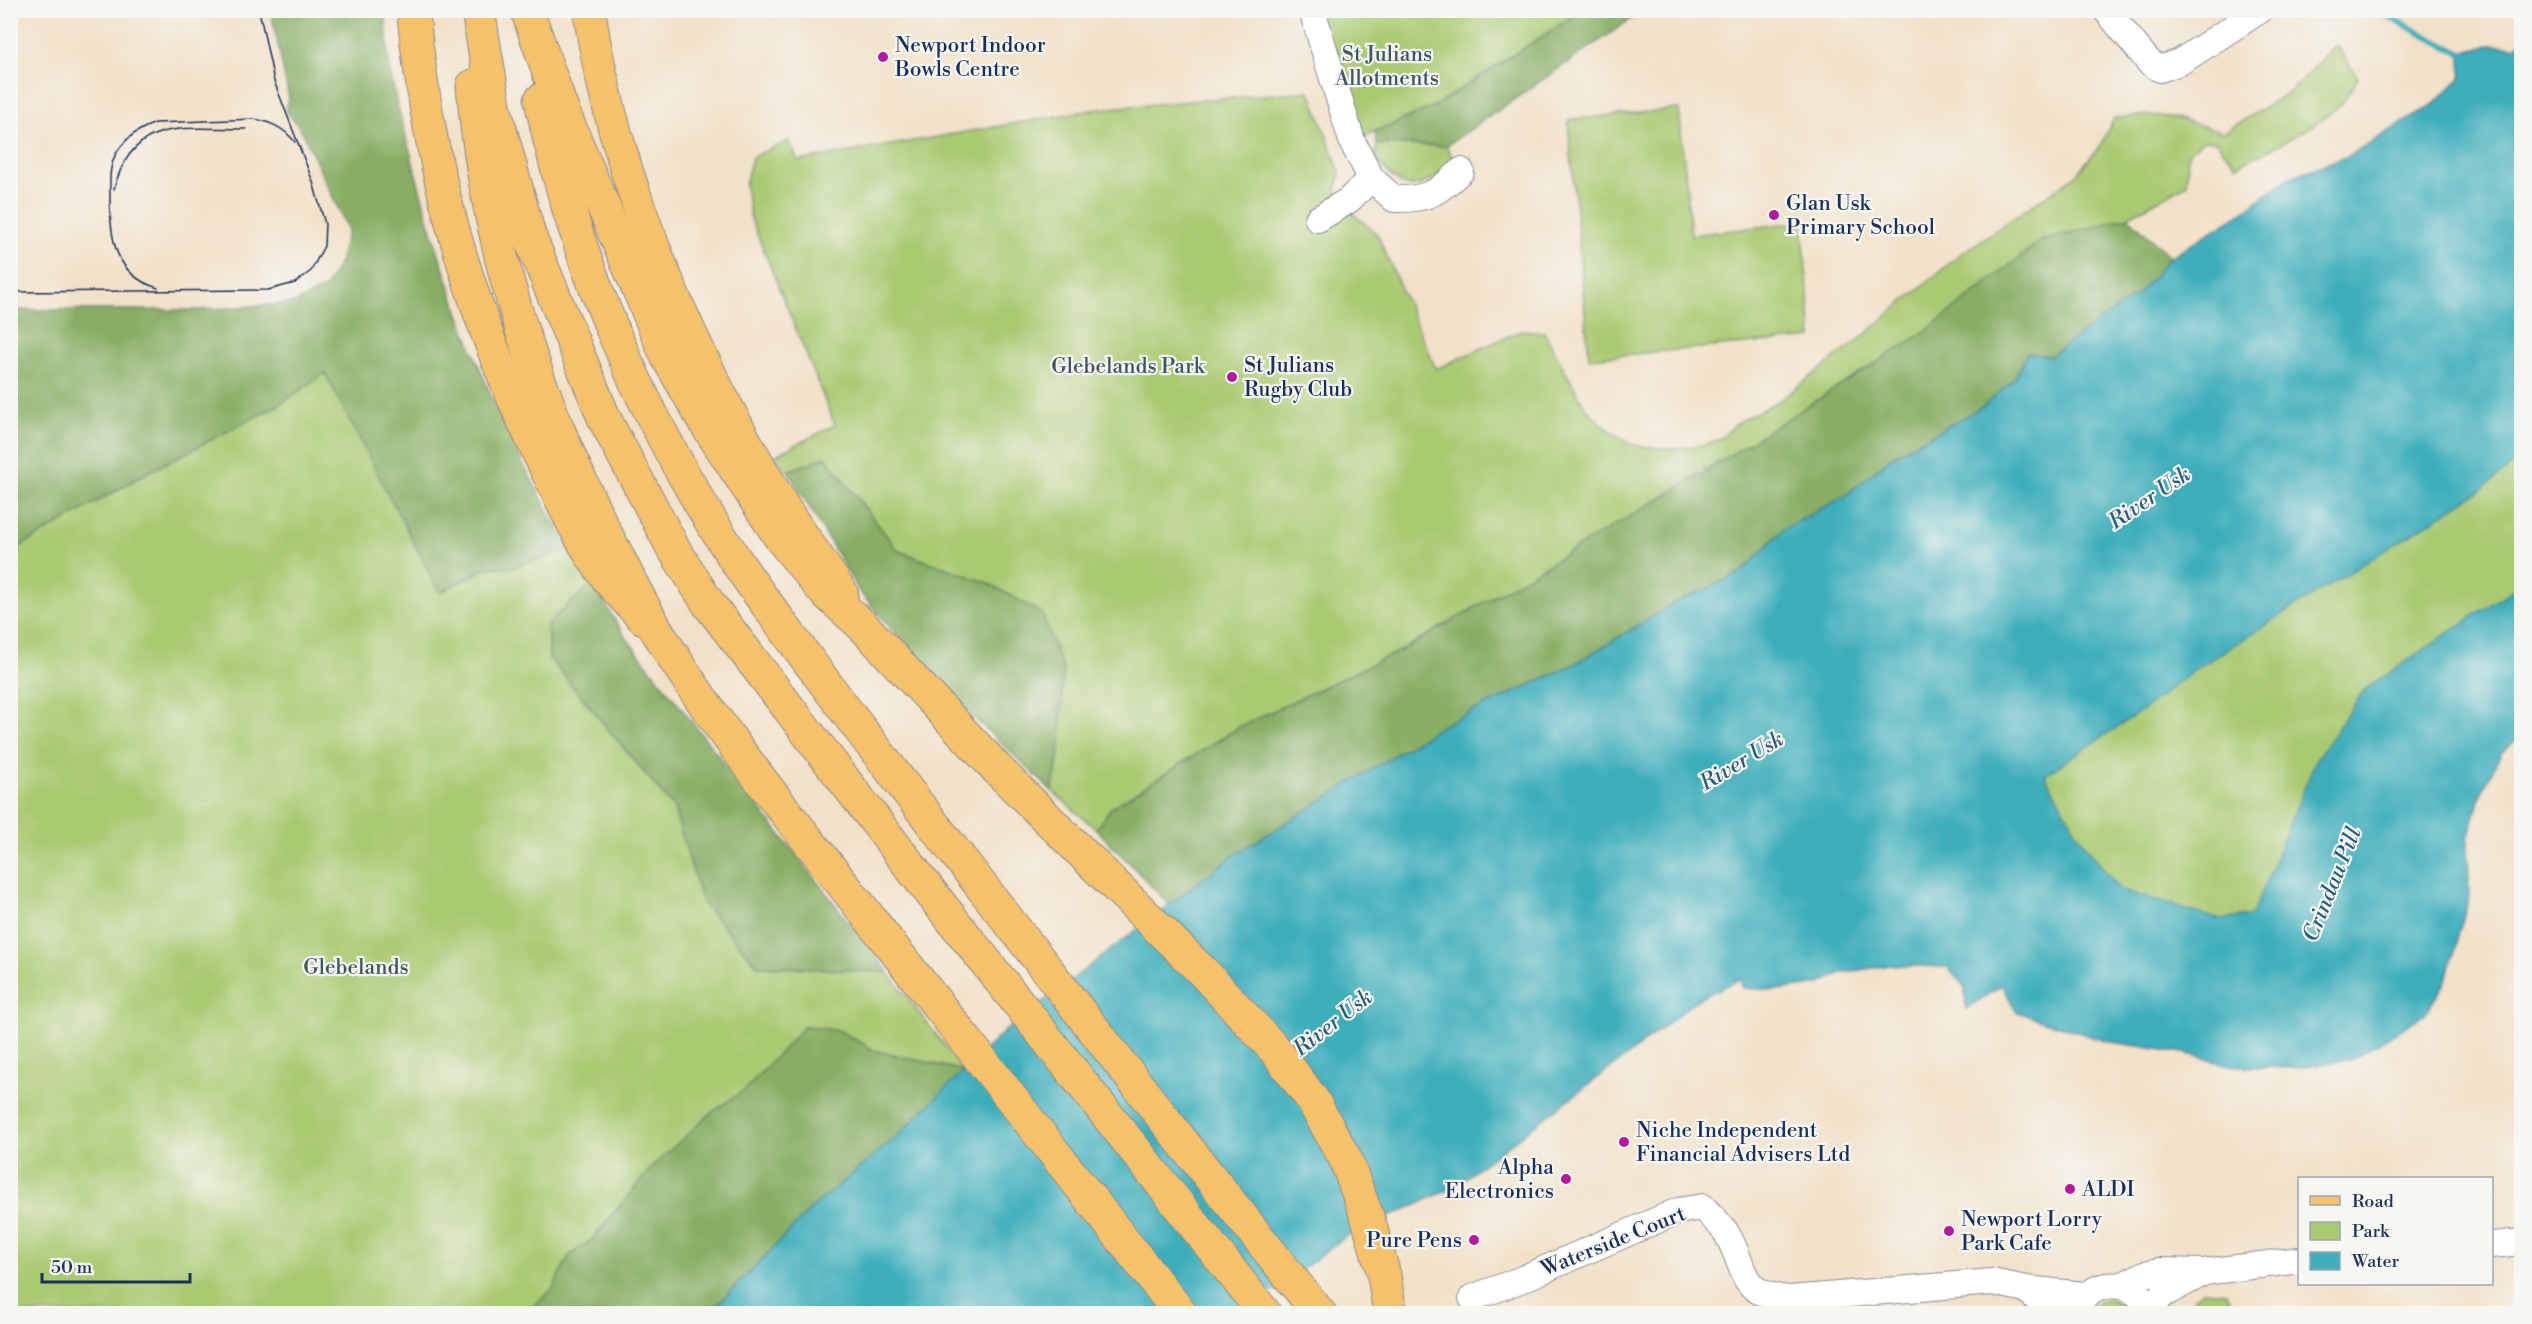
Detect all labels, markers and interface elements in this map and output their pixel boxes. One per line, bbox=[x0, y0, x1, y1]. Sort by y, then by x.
place label: Newport Indoor Bowls Centre bbox=[894, 33, 1046, 83]
park label: St Julians Allotments bbox=[1334, 42, 1439, 92]
marker: Newport Indoor Bowls Centre bbox=[876, 50, 890, 64]
place label: Glan Usk Primary School bbox=[1786, 191, 1935, 241]
marker: Glan Usk Primary School bbox=[1767, 208, 1781, 222]
place label: St Julians Rugby Club bbox=[1244, 353, 1352, 403]
park label: Glebelands Park bbox=[1051, 354, 1206, 380]
marker: St Julians Rugby Club bbox=[1225, 370, 1239, 384]
water label: River Usk bbox=[2103, 461, 2196, 536]
water label: River Usk bbox=[1694, 726, 1789, 797]
water label: Crindau Pill bbox=[2297, 823, 2368, 946]
park label: Glebelands bbox=[303, 955, 409, 981]
water label: River Usk bbox=[1287, 984, 1378, 1063]
place label: Niche Independent Financial Advisers Ltd bbox=[1636, 1118, 1850, 1168]
marker: Niche Independent Financial Advisers Ltd bbox=[1617, 1135, 1631, 1149]
place label: Alpha Electronics bbox=[1445, 1155, 1554, 1205]
marker: Alpha Electronics bbox=[1559, 1172, 1573, 1186]
place label: ALDI bbox=[2081, 1177, 2135, 1203]
legend bbox=[2298, 1177, 2493, 1285]
marker: ALDI bbox=[2063, 1182, 2077, 1196]
text: Road bbox=[2352, 1190, 2395, 1213]
street label: Waterside Court bbox=[1536, 1201, 1690, 1283]
place label: Newport Lorry Park Cafe bbox=[1961, 1207, 2103, 1257]
text: Park bbox=[2352, 1220, 2391, 1243]
marker: Newport Lorry Park Cafe bbox=[1942, 1224, 1956, 1238]
place label: Pure Pens bbox=[1366, 1228, 1462, 1254]
marker: Pure Pens bbox=[1467, 1233, 1481, 1247]
scale bar bbox=[42, 1246, 190, 1284]
text: Water bbox=[2351, 1250, 2400, 1273]
text: 50 m bbox=[51, 1256, 93, 1279]

